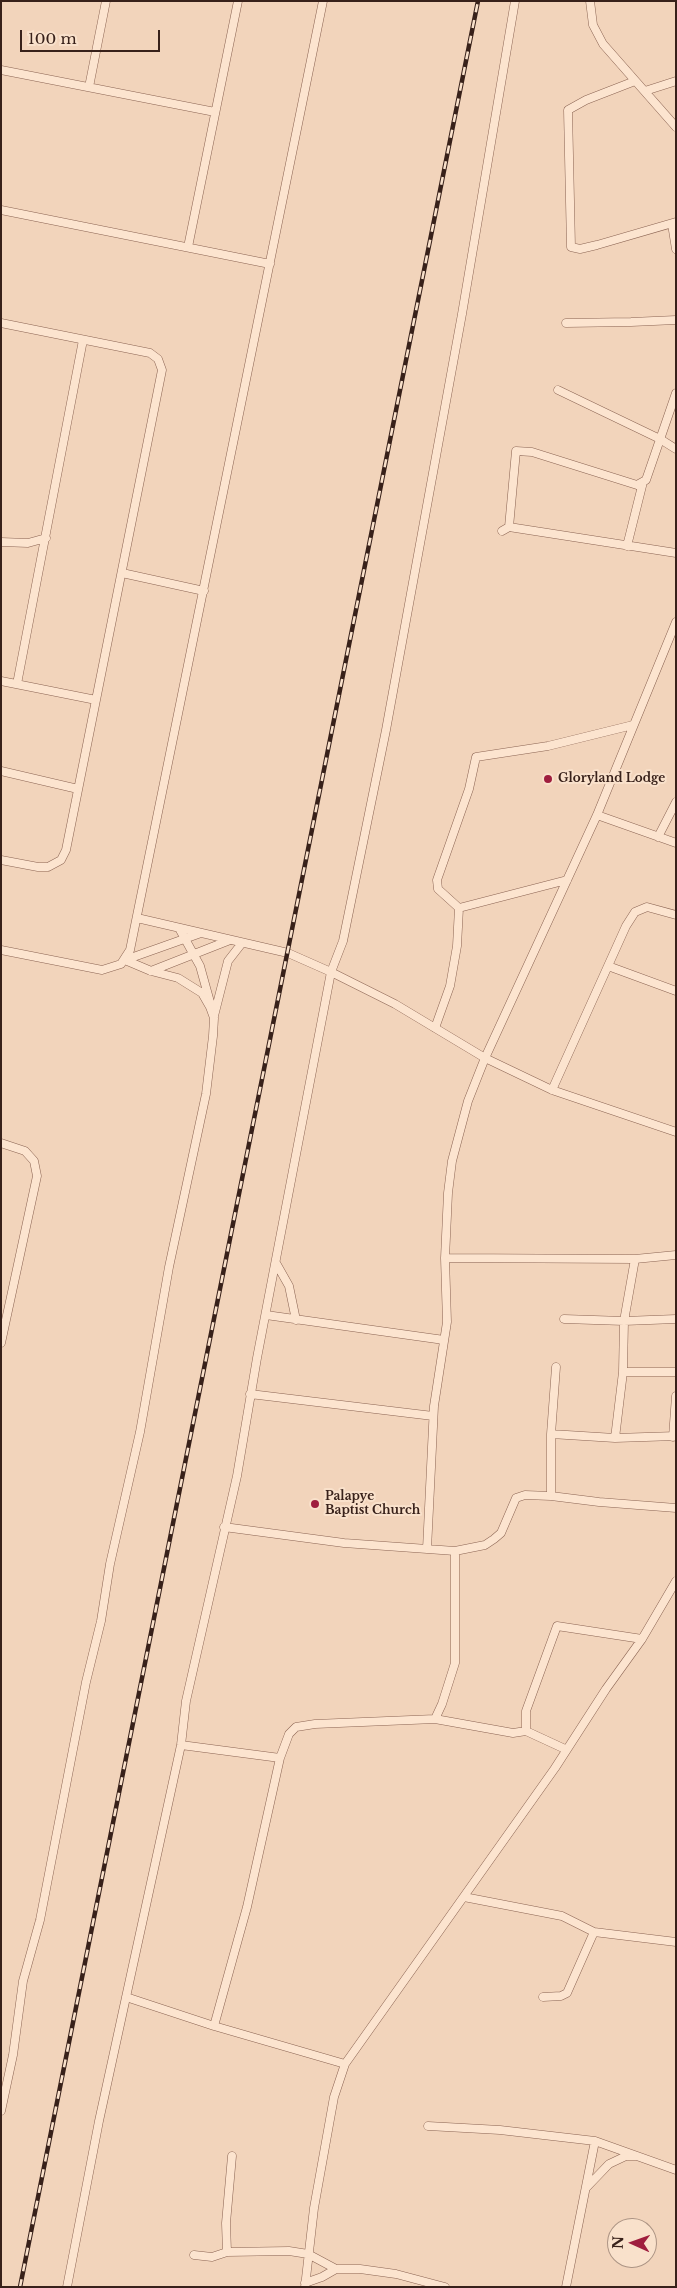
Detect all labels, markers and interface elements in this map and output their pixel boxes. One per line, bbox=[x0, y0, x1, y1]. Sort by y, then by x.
scale bar bbox=[22, 20, 162, 52]
text: 100 m bbox=[28, 29, 77, 48]
place label: Gloryland Lodge bbox=[558, 772, 665, 786]
marker: Gloryland Lodge bbox=[542, 773, 554, 785]
place label: Palapye Baptist Church bbox=[325, 1490, 420, 1518]
marker: Palapye Baptist Church bbox=[309, 1498, 321, 1510]
north arrow bbox=[607, 2218, 657, 2268]
text: N bbox=[609, 2236, 627, 2249]

